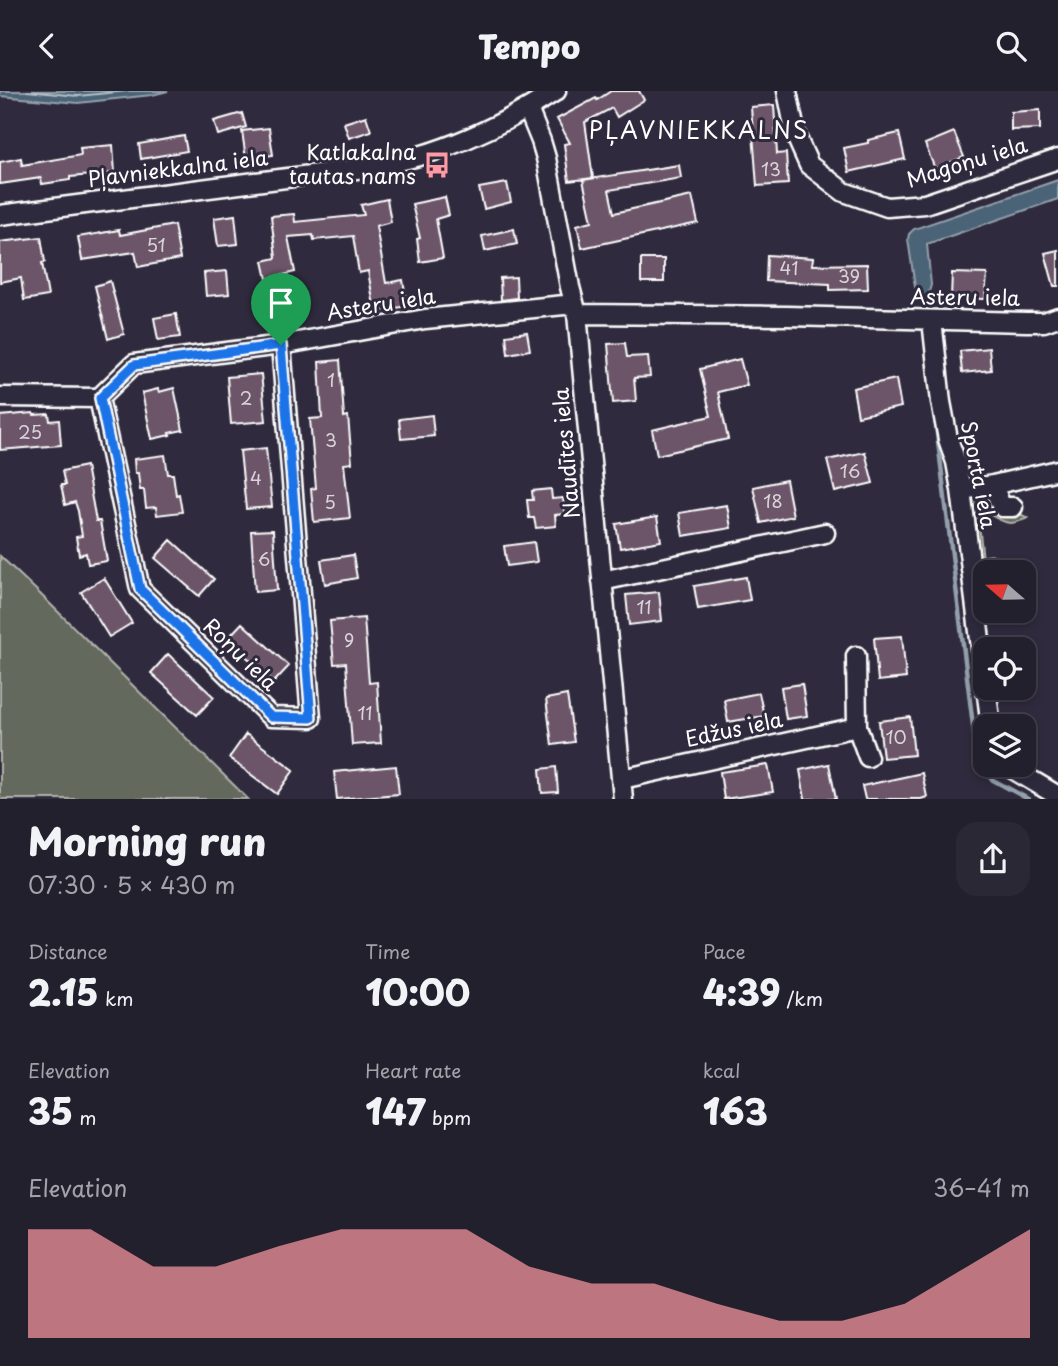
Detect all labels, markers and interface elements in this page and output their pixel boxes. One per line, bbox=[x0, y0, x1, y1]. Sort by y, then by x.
text: Tempo bbox=[478, 22, 580, 70]
icon: back bbox=[28, 27, 66, 65]
icon: search bbox=[992, 27, 1030, 65]
district label: PĻAVNIEKKALNS bbox=[589, 112, 809, 147]
street label: Magoņu iela bbox=[902, 128, 1031, 195]
place label: Katlakalna tautas nams bbox=[289, 135, 416, 191]
street label: Pļavniekkalna iela bbox=[86, 140, 270, 194]
bus stop icon: Katlakalna tautas nams bbox=[422, 150, 452, 180]
house number: 13 bbox=[761, 155, 781, 182]
house number: 51 bbox=[146, 231, 166, 258]
house number: 41 bbox=[780, 254, 798, 281]
house number: 39 bbox=[838, 262, 860, 289]
pin bbox=[251, 273, 311, 345]
street label: Asteru iela bbox=[324, 279, 437, 327]
street label: Asteru iela bbox=[910, 279, 1020, 313]
icon: arrive bbox=[262, 284, 300, 322]
house number: 1 bbox=[327, 366, 335, 393]
house number: 2 bbox=[240, 384, 252, 411]
street label: Naudītes iela bbox=[543, 387, 587, 520]
house number: 25 bbox=[18, 418, 42, 445]
street label: Sporta iela bbox=[954, 418, 1006, 531]
house number: 3 bbox=[325, 426, 337, 453]
house number: 16 bbox=[840, 457, 860, 484]
house number: 4 bbox=[250, 464, 262, 491]
house number: 18 bbox=[763, 487, 783, 514]
house number: 5 bbox=[324, 488, 336, 515]
house number: 6 bbox=[258, 545, 270, 572]
north arrow bbox=[973, 560, 1036, 623]
map controls bbox=[973, 560, 1036, 777]
house number: 11 bbox=[636, 593, 652, 620]
street label: Roņu iela bbox=[197, 610, 286, 697]
house number: 9 bbox=[344, 626, 354, 653]
button: locate bbox=[973, 637, 1036, 700]
house number: 11 bbox=[357, 699, 373, 726]
street label: Edžus iela bbox=[682, 702, 785, 754]
button: layers bbox=[973, 714, 1036, 777]
house number: 10 bbox=[885, 723, 907, 750]
text: Morning run bbox=[28, 812, 266, 869]
button: share bbox=[956, 822, 1030, 896]
text: 07:30 · 5 × 430 m bbox=[28, 867, 235, 902]
text: Distance bbox=[28, 937, 108, 965]
text: Time bbox=[365, 937, 410, 965]
text: Pace bbox=[703, 937, 746, 965]
text: 2.15 bbox=[28, 965, 99, 1018]
text: 10:00 bbox=[365, 965, 470, 1018]
text: 4:39 bbox=[703, 965, 780, 1018]
text: km bbox=[99, 984, 133, 1012]
text: /km bbox=[780, 984, 823, 1012]
text: Elevation bbox=[28, 1056, 110, 1084]
text: Heart rate bbox=[365, 1056, 461, 1084]
text: kcal bbox=[703, 1056, 741, 1084]
text: 35 bbox=[28, 1084, 73, 1137]
text: 147 bbox=[365, 1084, 426, 1137]
text: 163 bbox=[703, 1084, 768, 1137]
text: m bbox=[73, 1103, 97, 1131]
text: bpm bbox=[426, 1103, 471, 1131]
text: Elevation bbox=[28, 1170, 127, 1205]
text: 36–41 m bbox=[933, 1170, 1030, 1205]

